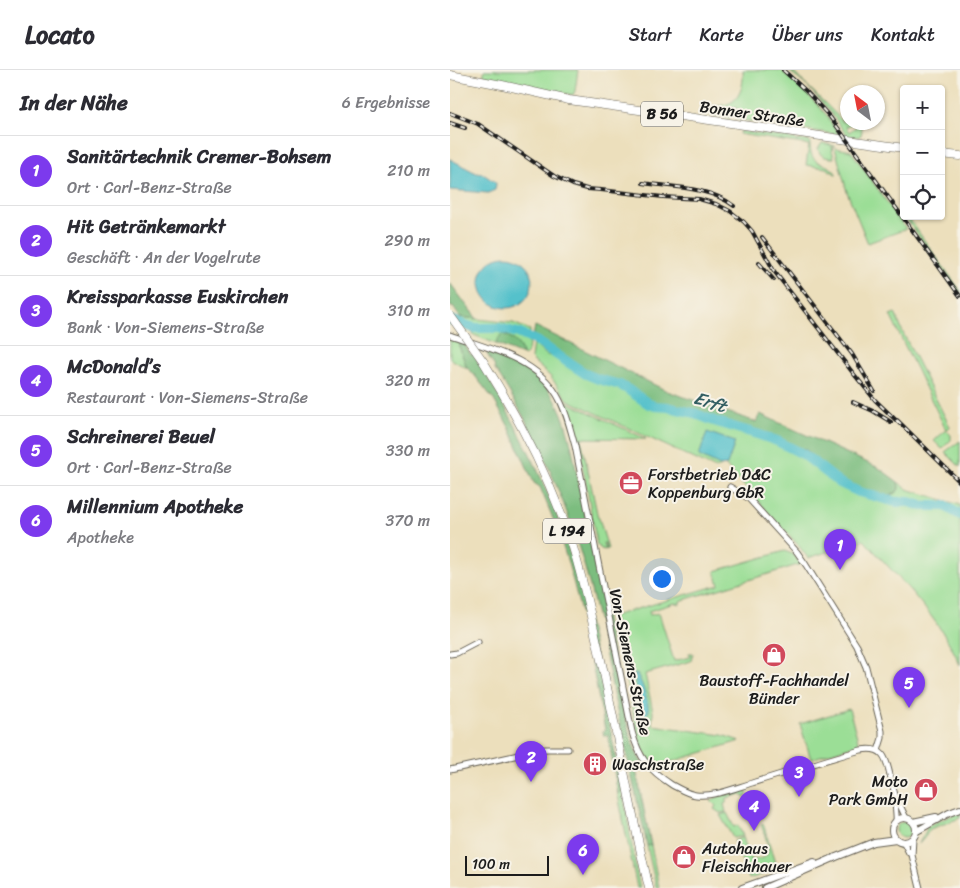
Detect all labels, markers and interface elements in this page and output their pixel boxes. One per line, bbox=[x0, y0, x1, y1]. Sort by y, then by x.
text: Locato bbox=[25, 14, 95, 56]
text: Start bbox=[629, 19, 672, 51]
text: Karte bbox=[700, 19, 744, 51]
text: Über uns bbox=[772, 19, 843, 51]
text: Kontakt bbox=[871, 19, 935, 51]
text: In der Nähe bbox=[20, 84, 128, 122]
north arrow bbox=[840, 85, 885, 130]
map controls bbox=[900, 85, 945, 220]
button: + bbox=[900, 85, 945, 130]
text: 6 Ergebnisse bbox=[342, 88, 430, 117]
street label: Bonner Straße bbox=[698, 92, 806, 135]
road number: B 56 bbox=[641, 102, 683, 126]
button: − bbox=[900, 130, 945, 175]
text: Sanitärtechnik Cremer-Bohsem bbox=[67, 140, 331, 173]
text: 1 bbox=[33, 156, 39, 185]
text: 210 m bbox=[387, 156, 430, 185]
text: Ort · Carl-Benz-Straße bbox=[67, 173, 232, 202]
button: locate bbox=[900, 175, 945, 220]
text: Hit Getränkemarkt bbox=[67, 210, 225, 243]
text: 2 bbox=[31, 226, 41, 255]
text: 290 m bbox=[384, 226, 430, 255]
text: Geschäft · An der Vogelrute bbox=[67, 243, 261, 272]
text: Kreissparkasse Euskirchen bbox=[67, 280, 288, 313]
text: 3 bbox=[32, 296, 40, 325]
text: 310 m bbox=[388, 296, 430, 325]
text: Bank · Von-Siemens-Straße bbox=[67, 313, 264, 342]
text: McDonald’s bbox=[67, 350, 161, 383]
text: 4 bbox=[31, 366, 41, 395]
text: 320 m bbox=[385, 366, 430, 395]
water label: Erft bbox=[690, 382, 733, 423]
text: Restaurant · Von-Siemens-Straße bbox=[67, 383, 308, 412]
text: Schreinerei Beuel bbox=[67, 420, 215, 453]
text: 5 bbox=[31, 436, 41, 465]
text: 330 m bbox=[386, 436, 430, 465]
text: Ort · Carl-Benz-Straße bbox=[67, 453, 232, 482]
place label: Forstbetrieb D&C Koppenburg GbR bbox=[648, 460, 771, 507]
office icon: Forstbetrieb D&C Koppenburg GbR bbox=[618, 470, 644, 496]
text: Millennium Apotheke bbox=[67, 490, 243, 523]
text: 6 bbox=[31, 506, 41, 535]
text: 370 m bbox=[386, 506, 430, 535]
road number: L 194 bbox=[543, 518, 591, 544]
text: Apotheke bbox=[67, 523, 134, 552]
pin: 1 bbox=[824, 529, 856, 570]
your location bbox=[649, 566, 675, 592]
street label: Von-Siemens-Straße bbox=[601, 586, 660, 738]
shop icon: Baustoff-Fachhandel Bünder bbox=[761, 642, 787, 668]
place label: Baustoff-Fachhandel Bünder bbox=[699, 666, 849, 713]
pin: 5 bbox=[893, 667, 925, 708]
pin: 2 bbox=[515, 741, 547, 782]
place label: Waschstraße bbox=[612, 750, 704, 779]
building icon: Waschstraße bbox=[582, 751, 608, 777]
pin: 3 bbox=[783, 756, 815, 797]
place label: Moto Park GmbH bbox=[829, 767, 908, 814]
shop icon: Moto Park GmbH bbox=[913, 777, 939, 803]
pin: 4 bbox=[738, 790, 770, 831]
pin: 6 bbox=[567, 834, 599, 875]
place label: Autohaus Fleischhauer bbox=[701, 834, 793, 881]
shop icon: Autohaus Fleischhauer bbox=[671, 844, 697, 870]
text: 100 m bbox=[472, 852, 510, 877]
scale bar bbox=[465, 853, 549, 876]

